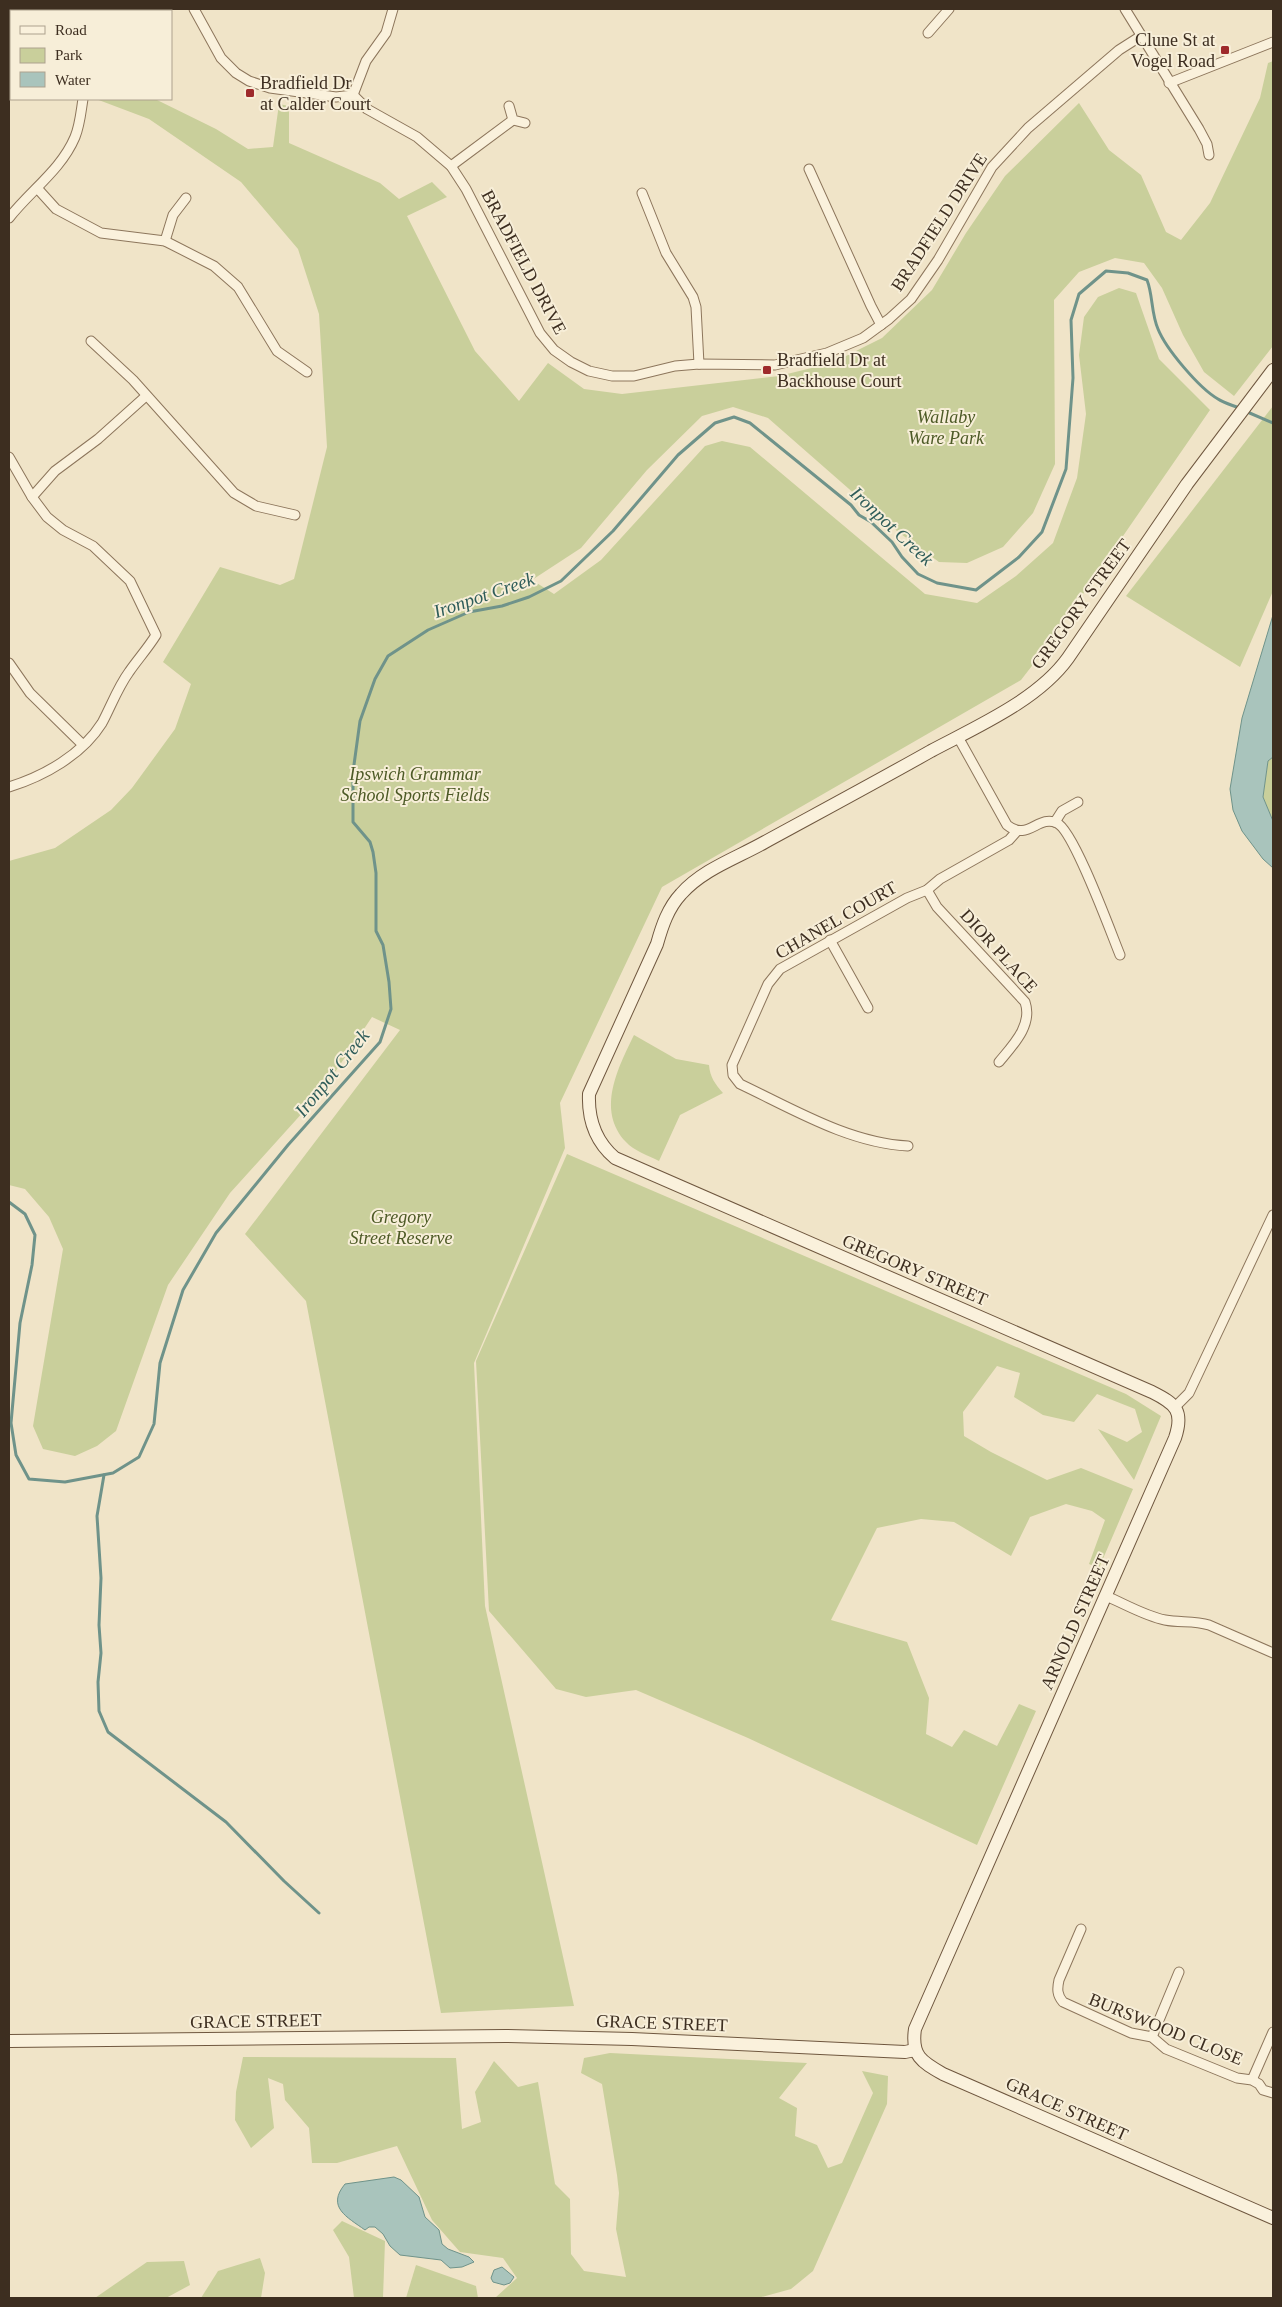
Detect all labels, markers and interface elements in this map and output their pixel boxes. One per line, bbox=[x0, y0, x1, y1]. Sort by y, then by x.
legend bbox=[10, 10, 172, 100]
text: Road bbox=[55, 22, 87, 38]
place label: Clune St at Vogel Road bbox=[1131, 30, 1215, 71]
marker: Clune St at Vogel Road bbox=[1219, 44, 1231, 56]
text: Park bbox=[55, 47, 83, 63]
text: Water bbox=[55, 72, 90, 88]
place label: Bradfield Dr at Calder Court bbox=[260, 73, 371, 114]
marker: Bradfield Dr at Calder Court bbox=[244, 87, 256, 99]
street label: BRADFIELD DRIVE bbox=[887, 149, 991, 295]
street label: BRADFIELD DRIVE bbox=[477, 186, 571, 338]
place label: Bradfield Dr at Backhouse Court bbox=[777, 350, 901, 391]
marker: Bradfield Dr at Backhouse Court bbox=[761, 364, 773, 376]
park label: Wallaby Ware Park bbox=[908, 407, 985, 448]
water label: Ironpot Creek bbox=[845, 482, 938, 570]
street label: GREGORY STREET bbox=[1027, 535, 1135, 673]
water label: Ironpot Creek bbox=[430, 568, 538, 622]
park label: Ipswich Grammar School Sports Fields bbox=[341, 764, 490, 805]
street label: CHANEL COURT bbox=[772, 877, 900, 963]
street label: DIOR PLACE bbox=[956, 905, 1042, 997]
water label: Ironpot Creek bbox=[290, 1025, 374, 1121]
park label: Gregory Street Reserve bbox=[350, 1207, 452, 1248]
street label: GREGORY STREET bbox=[839, 1230, 991, 1310]
street label: ARNOLD STREET bbox=[1036, 1551, 1114, 1693]
street label: BURSWOOD CLOSE bbox=[1086, 1989, 1246, 2069]
street label: GRACE STREET bbox=[190, 2010, 322, 2032]
street label: GRACE STREET bbox=[596, 2011, 728, 2035]
street label: GRACE STREET bbox=[1003, 2073, 1131, 2145]

